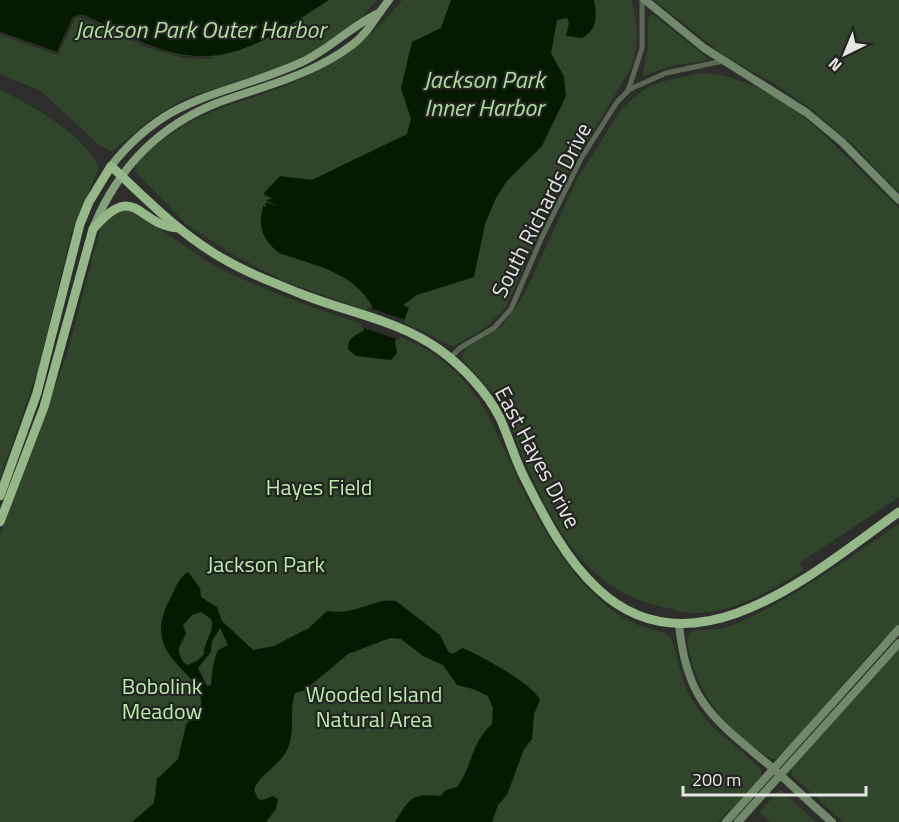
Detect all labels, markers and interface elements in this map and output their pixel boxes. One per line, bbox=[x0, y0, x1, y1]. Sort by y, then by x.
water label: Jackson Park Outer Harbor bbox=[74, 11, 329, 47]
north arrow bbox=[815, 24, 875, 84]
text: N bbox=[823, 52, 847, 78]
water label: Jackson Park Inner Harbor bbox=[423, 61, 548, 125]
street label: South Richards Drive bbox=[482, 117, 600, 303]
street label: East Hayes Drive bbox=[486, 380, 590, 534]
park label: Hayes Field bbox=[266, 470, 372, 504]
park label: Jackson Park bbox=[207, 547, 326, 581]
park label: Bobolink Meadow bbox=[122, 669, 203, 728]
park label: Wooded Island Natural Area bbox=[306, 677, 442, 736]
scale bar bbox=[683, 759, 866, 797]
text: 200 m bbox=[692, 766, 741, 793]

